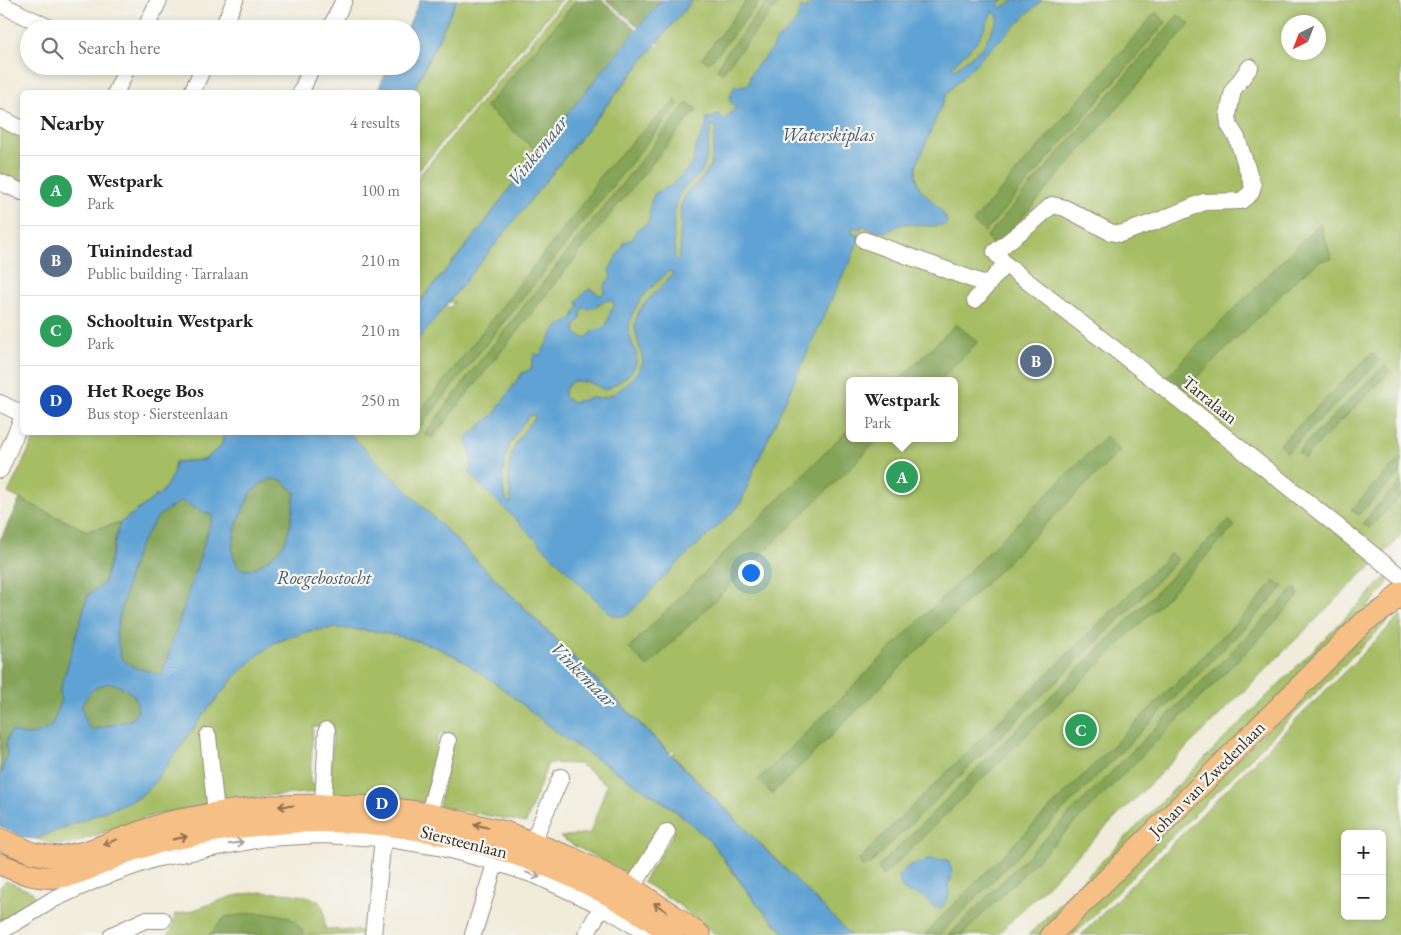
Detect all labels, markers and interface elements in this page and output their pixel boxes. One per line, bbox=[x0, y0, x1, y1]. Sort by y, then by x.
north arrow bbox=[1281, 15, 1326, 60]
search box bbox=[20, 20, 420, 75]
icon: search bbox=[38, 34, 66, 62]
text: Search here bbox=[78, 35, 160, 60]
text: Nearby bbox=[40, 109, 104, 136]
water label: Vinkemaar bbox=[502, 110, 574, 190]
text: 4 results bbox=[350, 112, 400, 133]
water label: Waterskiplas bbox=[781, 122, 875, 147]
text: Westpark bbox=[87, 168, 163, 193]
text: A bbox=[50, 180, 62, 201]
text: 100 m bbox=[361, 180, 400, 201]
text: Park bbox=[87, 193, 114, 214]
text: Tuinindestad bbox=[87, 238, 193, 263]
text: B bbox=[51, 250, 61, 271]
text: 210 m bbox=[361, 250, 400, 271]
text: Public building · Tarralaan bbox=[87, 263, 249, 284]
text: Schooltuin Westpark bbox=[87, 308, 253, 333]
text: C bbox=[50, 320, 62, 341]
text: 210 m bbox=[361, 320, 400, 341]
text: Park bbox=[87, 333, 114, 354]
pin: B bbox=[1020, 342, 1052, 380]
street label: Tarralaan bbox=[1178, 370, 1243, 429]
popup bbox=[846, 377, 958, 442]
text: Het Roege Bos bbox=[87, 378, 204, 403]
text: Westpark bbox=[864, 387, 940, 412]
text: D bbox=[50, 390, 62, 411]
text: 250 m bbox=[361, 390, 400, 411]
text: Bus stop · Siersteenlaan bbox=[87, 403, 228, 424]
text: Park bbox=[864, 412, 891, 433]
pin: A bbox=[886, 458, 918, 496]
your location bbox=[738, 560, 764, 586]
water label: Roegebostocht bbox=[277, 565, 373, 590]
water label: Vinkemaar bbox=[545, 636, 622, 713]
pin: C bbox=[1065, 711, 1097, 749]
street label: Johan van Zwedenlaan bbox=[1142, 715, 1270, 843]
pin: D bbox=[366, 784, 398, 822]
one-way arrow bbox=[278, 801, 294, 811]
street label: Siersteenlaan bbox=[418, 820, 510, 864]
one-way arrow bbox=[474, 821, 490, 830]
map controls bbox=[1341, 830, 1386, 920]
button: + bbox=[1341, 830, 1386, 875]
one-way arrow bbox=[171, 833, 187, 842]
one-way arrow bbox=[228, 837, 244, 847]
one-way arrow bbox=[103, 838, 118, 847]
one-way arrow bbox=[525, 871, 540, 880]
button: − bbox=[1341, 875, 1386, 920]
one-way arrow bbox=[654, 902, 668, 912]

